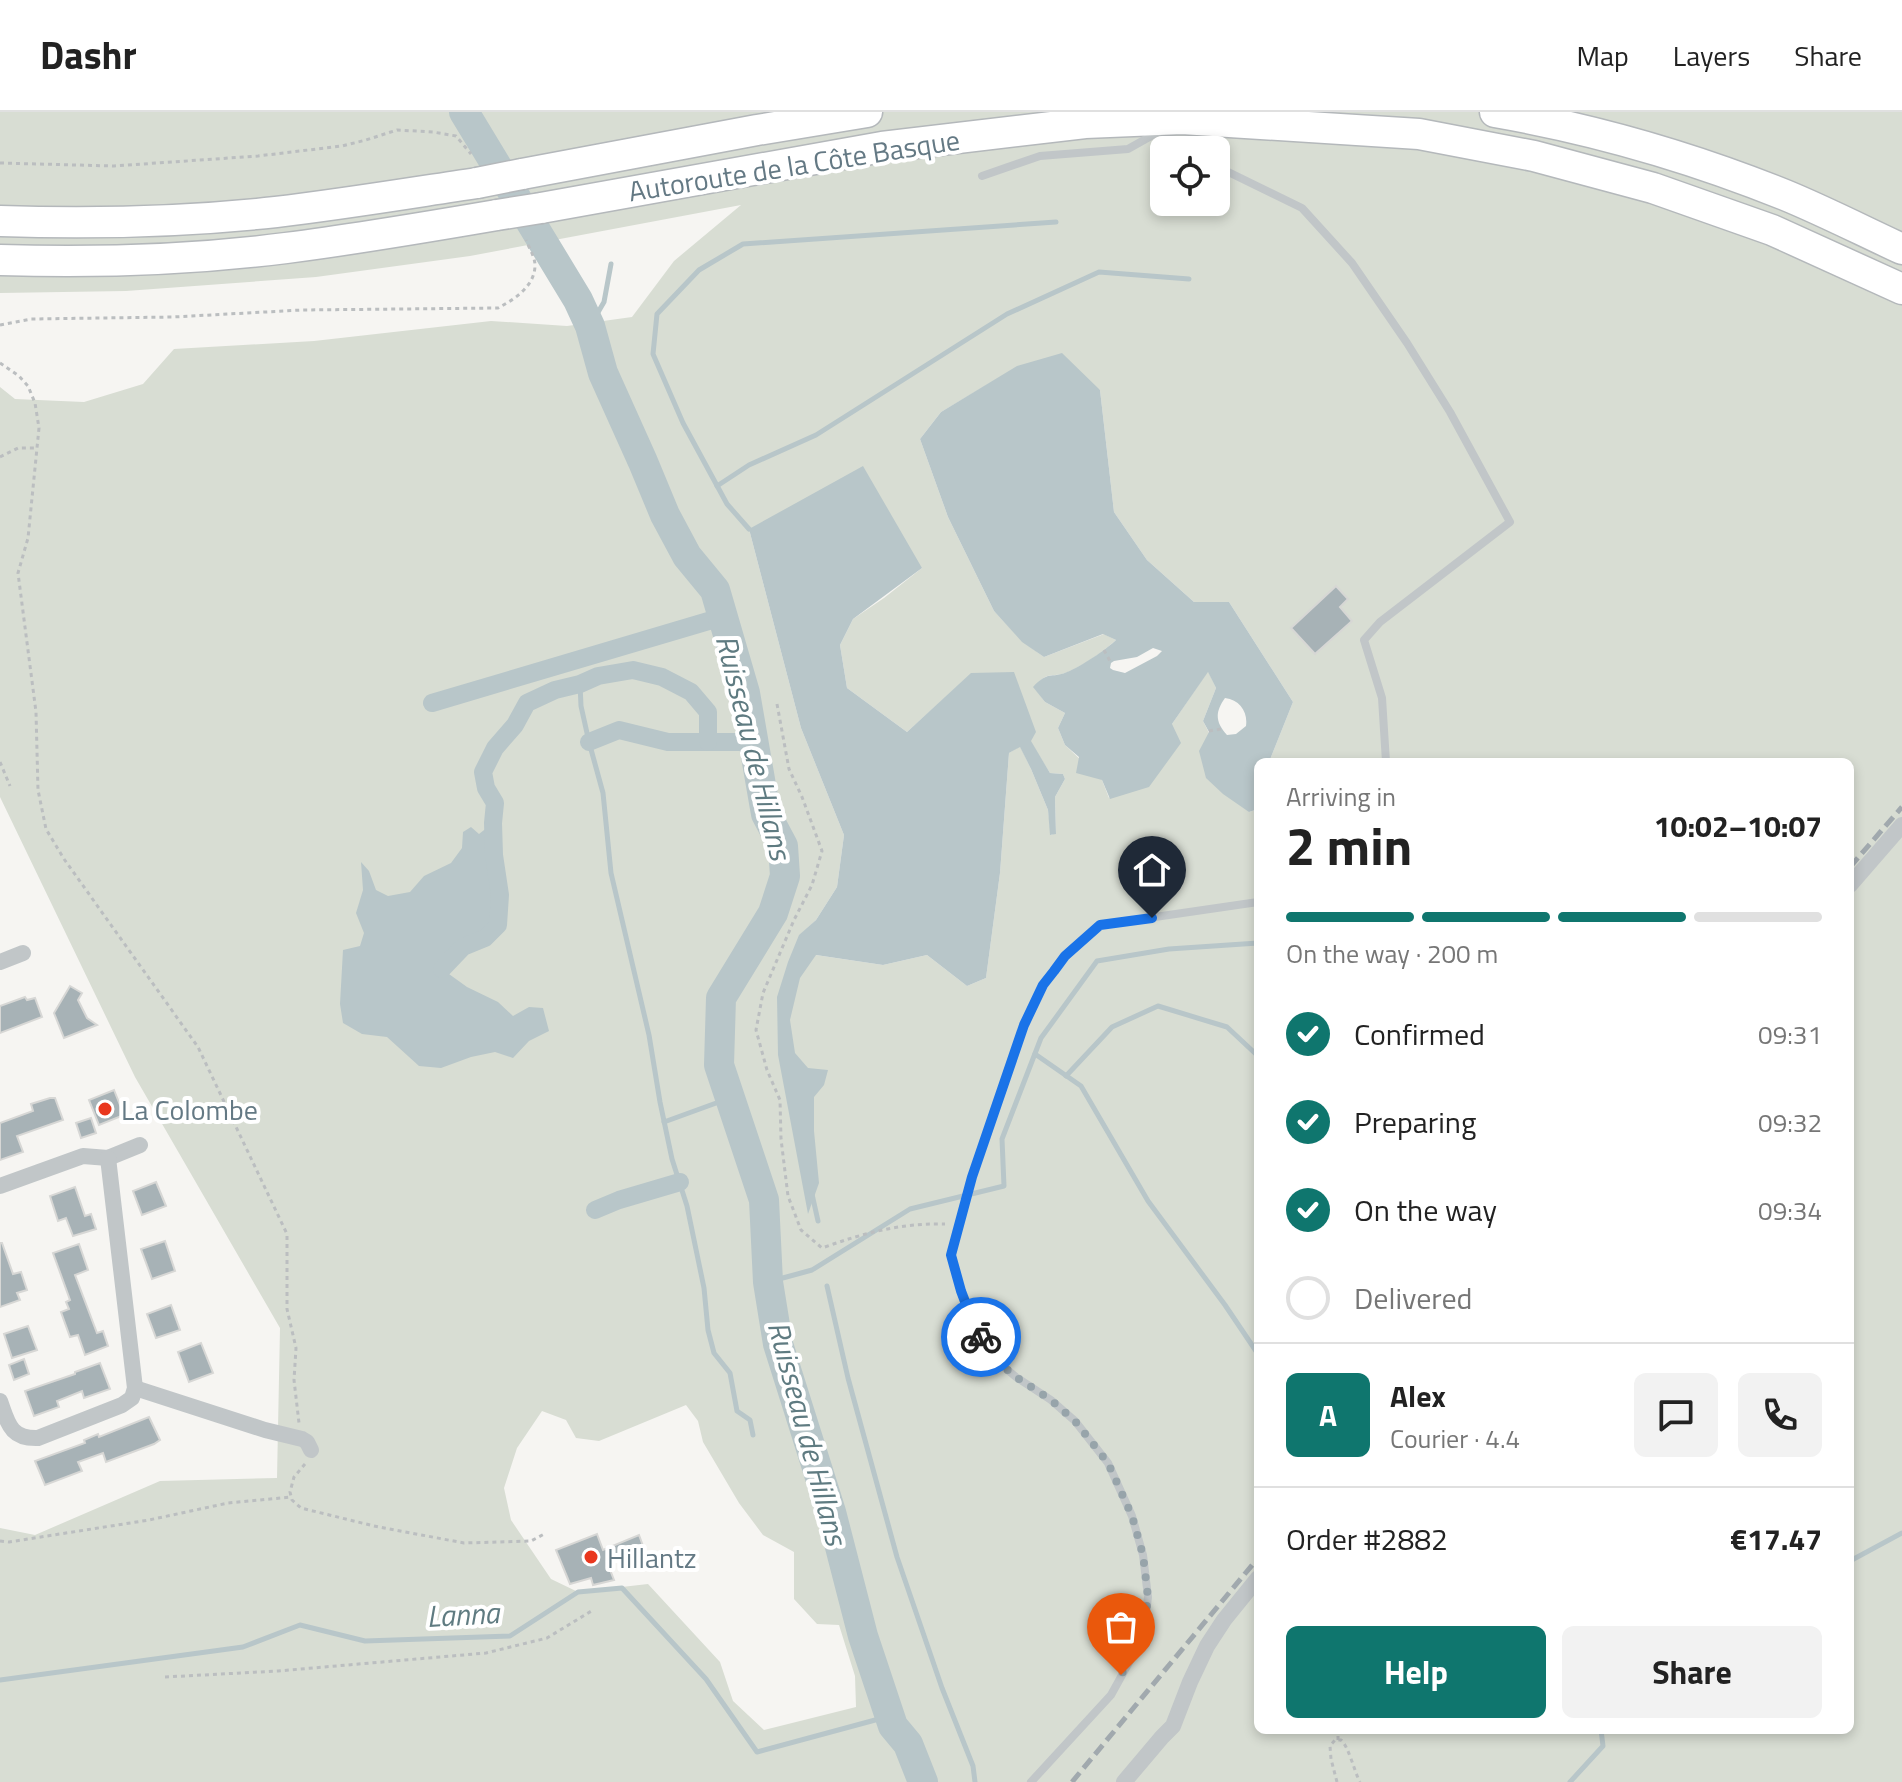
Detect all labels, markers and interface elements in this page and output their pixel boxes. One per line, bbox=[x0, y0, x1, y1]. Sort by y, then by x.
text: Dashr bbox=[40, 26, 137, 84]
text: Map bbox=[1576, 34, 1629, 77]
text: Layers bbox=[1673, 34, 1750, 77]
text: Share bbox=[1794, 34, 1862, 77]
street label: Autoroute de la Côte Basque bbox=[625, 118, 963, 212]
map controls bbox=[1150, 136, 1230, 216]
button: locate bbox=[1150, 136, 1230, 216]
water label: Ruisseau de Hillans bbox=[704, 630, 805, 866]
text: Arriving in bbox=[1286, 777, 1396, 816]
text: 10:02–10:07 bbox=[1654, 803, 1822, 849]
text: 2 min bbox=[1286, 806, 1412, 885]
pin bbox=[1118, 836, 1186, 918]
icon: home bbox=[1130, 848, 1174, 892]
text: On the way · 200 m bbox=[1286, 934, 1498, 973]
text: Confirmed bbox=[1354, 1011, 1485, 1057]
icon: check bbox=[1286, 1012, 1330, 1056]
text: 09:31 bbox=[1758, 1015, 1822, 1054]
place label: La Colombe bbox=[121, 1088, 258, 1131]
text: Preparing bbox=[1354, 1099, 1476, 1145]
marker: La Colombe bbox=[96, 1100, 114, 1118]
icon: check bbox=[1286, 1100, 1330, 1144]
text: 09:32 bbox=[1758, 1103, 1822, 1142]
text: On the way bbox=[1354, 1187, 1497, 1233]
icon: check bbox=[1286, 1188, 1330, 1232]
text: 09:34 bbox=[1758, 1191, 1822, 1230]
text: Delivered bbox=[1354, 1275, 1472, 1321]
courier bbox=[941, 1297, 1021, 1377]
icon: bike bbox=[959, 1315, 1003, 1359]
water label: Ruisseau de Hillans bbox=[756, 1316, 861, 1552]
text: Alex bbox=[1390, 1373, 1446, 1419]
button: chat bbox=[1634, 1373, 1718, 1457]
button: phone bbox=[1738, 1373, 1822, 1457]
text: A bbox=[1319, 1392, 1337, 1438]
text: Courier · 4.4 bbox=[1390, 1419, 1520, 1458]
text: Order #2882 bbox=[1286, 1516, 1448, 1562]
text: €17.47 bbox=[1730, 1516, 1822, 1562]
place label: Hillantz bbox=[607, 1536, 697, 1579]
marker: Hillantz bbox=[582, 1548, 600, 1566]
water label: Lanna bbox=[426, 1589, 502, 1639]
pin bbox=[1087, 1593, 1155, 1675]
icon: bag bbox=[1099, 1605, 1143, 1649]
button: Help bbox=[1286, 1626, 1546, 1718]
button: Share bbox=[1562, 1626, 1822, 1718]

